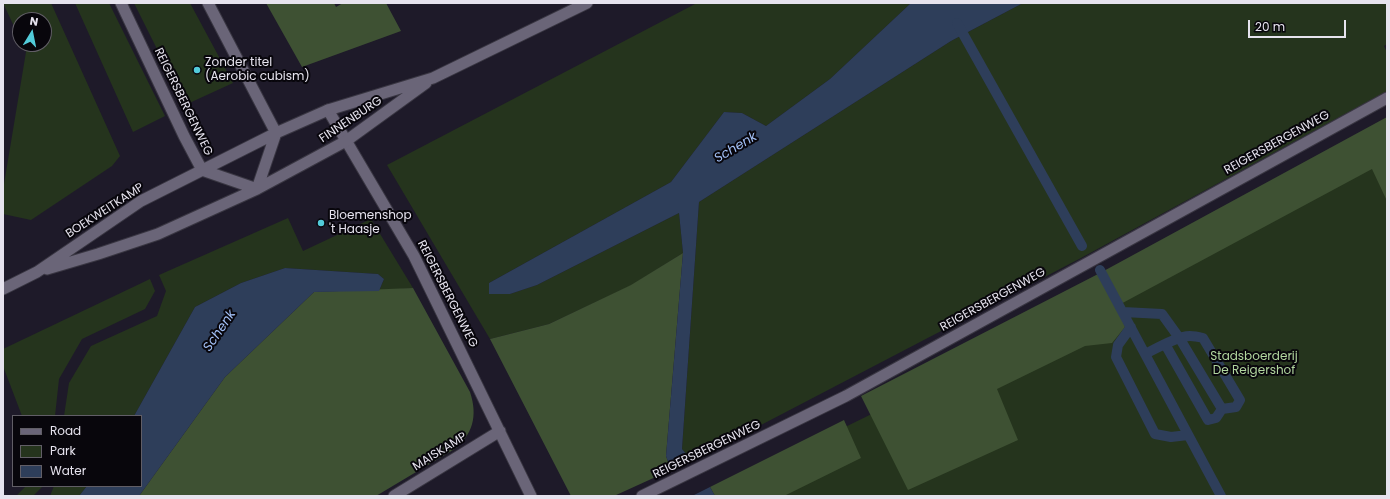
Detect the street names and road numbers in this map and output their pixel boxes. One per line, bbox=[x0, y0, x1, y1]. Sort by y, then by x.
street label: REIGERSBERGENWEG bbox=[151, 46, 215, 158]
street label: FINNENBURG bbox=[317, 94, 385, 146]
street label: REIGERSBERGENWEG bbox=[1222, 108, 1332, 178]
street label: BOEKWEITKAMP bbox=[63, 180, 147, 242]
street label: REIGERSBERGENWEG bbox=[414, 238, 480, 350]
street label: REIGERSBERGENWEG bbox=[938, 265, 1048, 335]
street label: REIGERSBERGENWEG bbox=[651, 418, 763, 482]
street label: MAISKAMP bbox=[410, 430, 470, 474]

